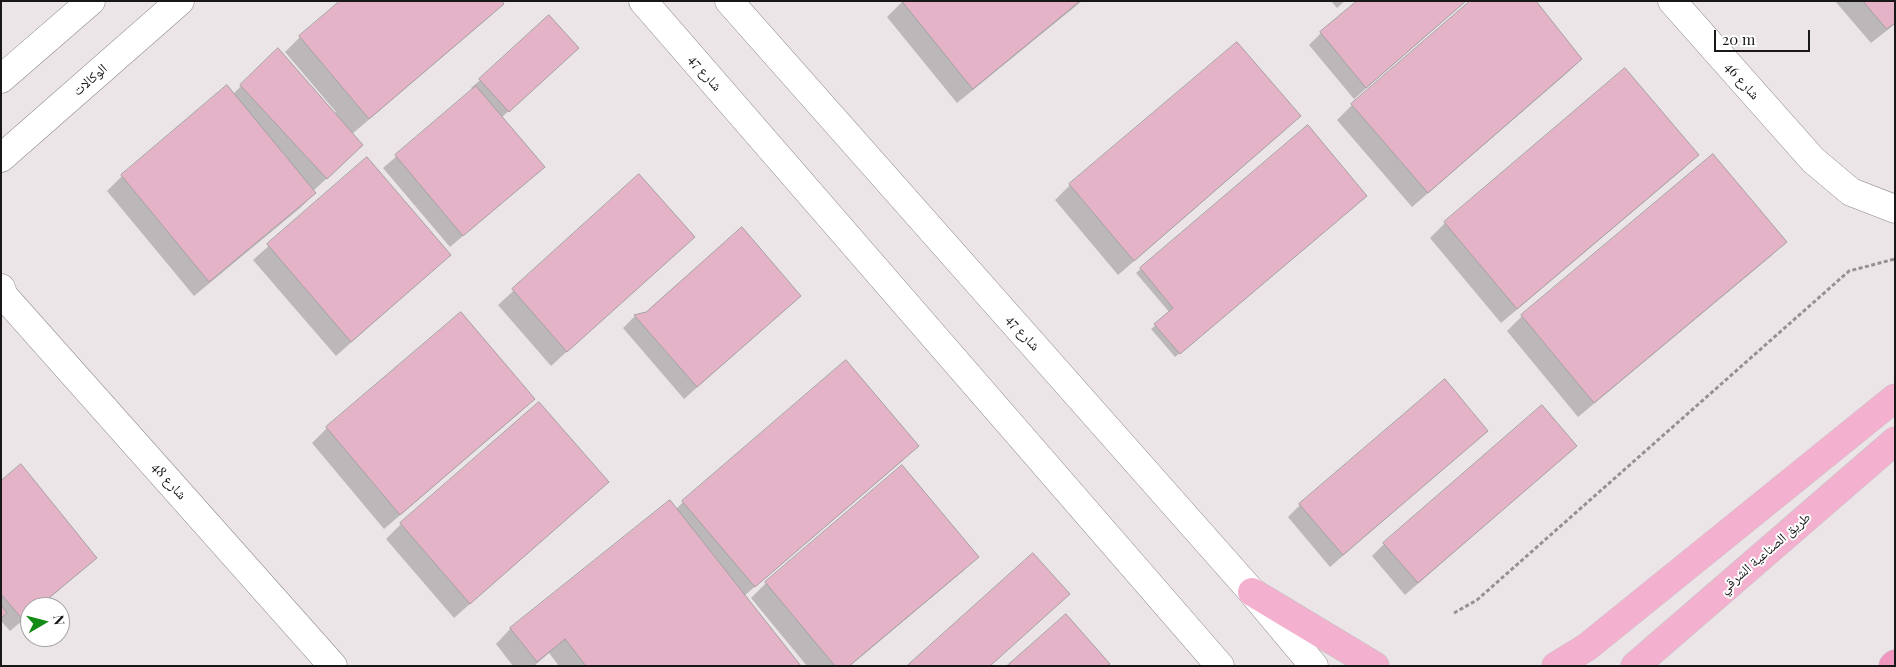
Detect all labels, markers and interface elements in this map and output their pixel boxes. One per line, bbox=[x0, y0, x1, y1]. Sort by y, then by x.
scale bar bbox=[1716, 20, 1812, 52]
text: 20 m bbox=[1722, 29, 1755, 49]
street label: شارع 47 bbox=[685, 51, 725, 95]
street label: شارع 46 bbox=[1721, 59, 1763, 103]
street label: الوكالات bbox=[69, 60, 111, 100]
street label: شارع 47 bbox=[1003, 312, 1043, 354]
street label: شارع 48 bbox=[148, 459, 190, 503]
street label: طريق الصناعية الشرقي bbox=[1716, 509, 1814, 597]
north arrow bbox=[20, 597, 70, 647]
text: N bbox=[49, 614, 69, 626]

